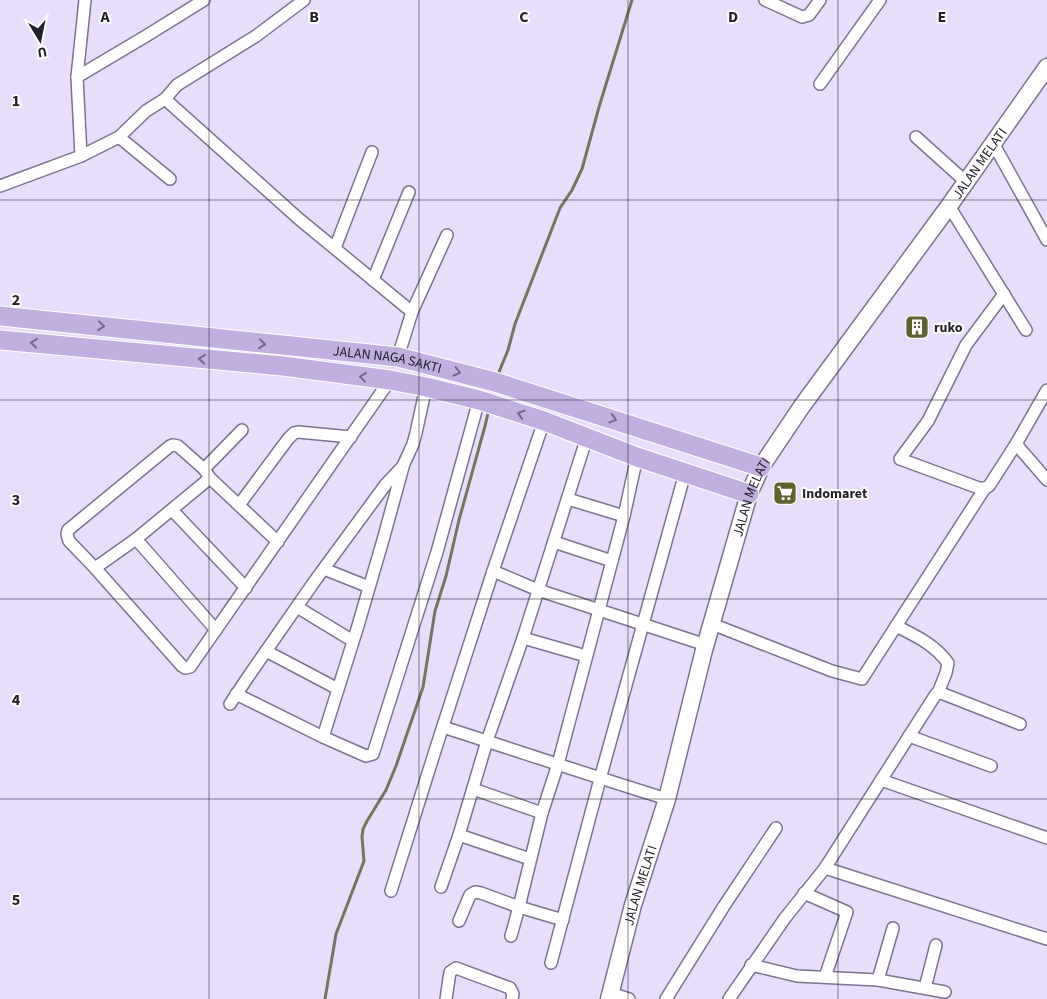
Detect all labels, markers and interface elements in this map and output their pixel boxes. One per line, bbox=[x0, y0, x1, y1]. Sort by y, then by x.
text: A bbox=[99, 6, 110, 28]
text: B bbox=[309, 6, 319, 28]
text: C bbox=[519, 6, 529, 28]
text: D bbox=[728, 6, 738, 28]
text: E bbox=[938, 6, 946, 28]
north arrow bbox=[15, 15, 65, 65]
text: U bbox=[36, 41, 48, 62]
text: 1 bbox=[12, 90, 20, 112]
street label: JALAN MELATI bbox=[948, 124, 1012, 203]
text: 2 bbox=[12, 289, 20, 311]
building icon: ruko bbox=[904, 314, 930, 340]
place label: ruko bbox=[934, 318, 963, 338]
one-way arrow bbox=[97, 320, 105, 331]
one-way arrow bbox=[30, 338, 38, 349]
one-way arrow bbox=[259, 338, 267, 349]
street label: JALAN NAGA SAKTI bbox=[332, 341, 444, 379]
one-way arrow bbox=[198, 354, 206, 365]
one-way arrow bbox=[453, 367, 461, 377]
one-way arrow bbox=[359, 372, 367, 383]
one-way arrow bbox=[518, 409, 526, 419]
one-way arrow bbox=[608, 413, 616, 423]
street label: JALAN MELATI bbox=[728, 454, 776, 539]
supermarket icon: Indomaret bbox=[772, 480, 798, 506]
place label: Indomaret bbox=[802, 484, 868, 504]
text: 3 bbox=[12, 489, 20, 511]
text: 4 bbox=[12, 689, 21, 711]
street label: JALAN MELATI bbox=[619, 843, 663, 928]
text: 5 bbox=[12, 889, 20, 911]

